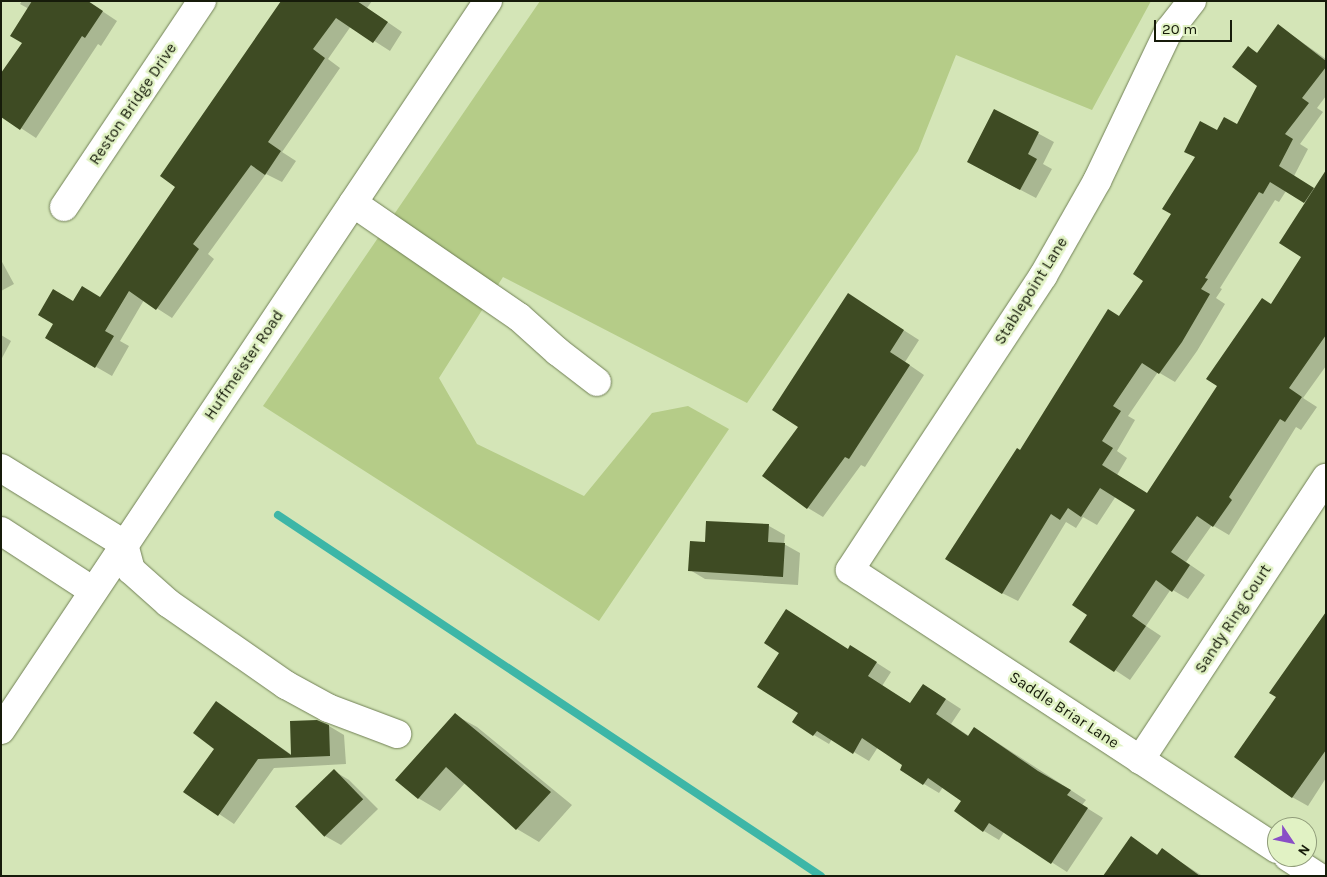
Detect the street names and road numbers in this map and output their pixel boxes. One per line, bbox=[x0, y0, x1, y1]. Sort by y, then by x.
street label: Reston Bridge Drive bbox=[85, 39, 181, 169]
street label: Stablepoint Lane bbox=[990, 234, 1072, 348]
street label: Huffmeister Road bbox=[200, 306, 288, 424]
street label: Sandy Ring Court bbox=[1191, 561, 1275, 677]
street label: Saddle Briar Lane bbox=[1006, 667, 1122, 753]

